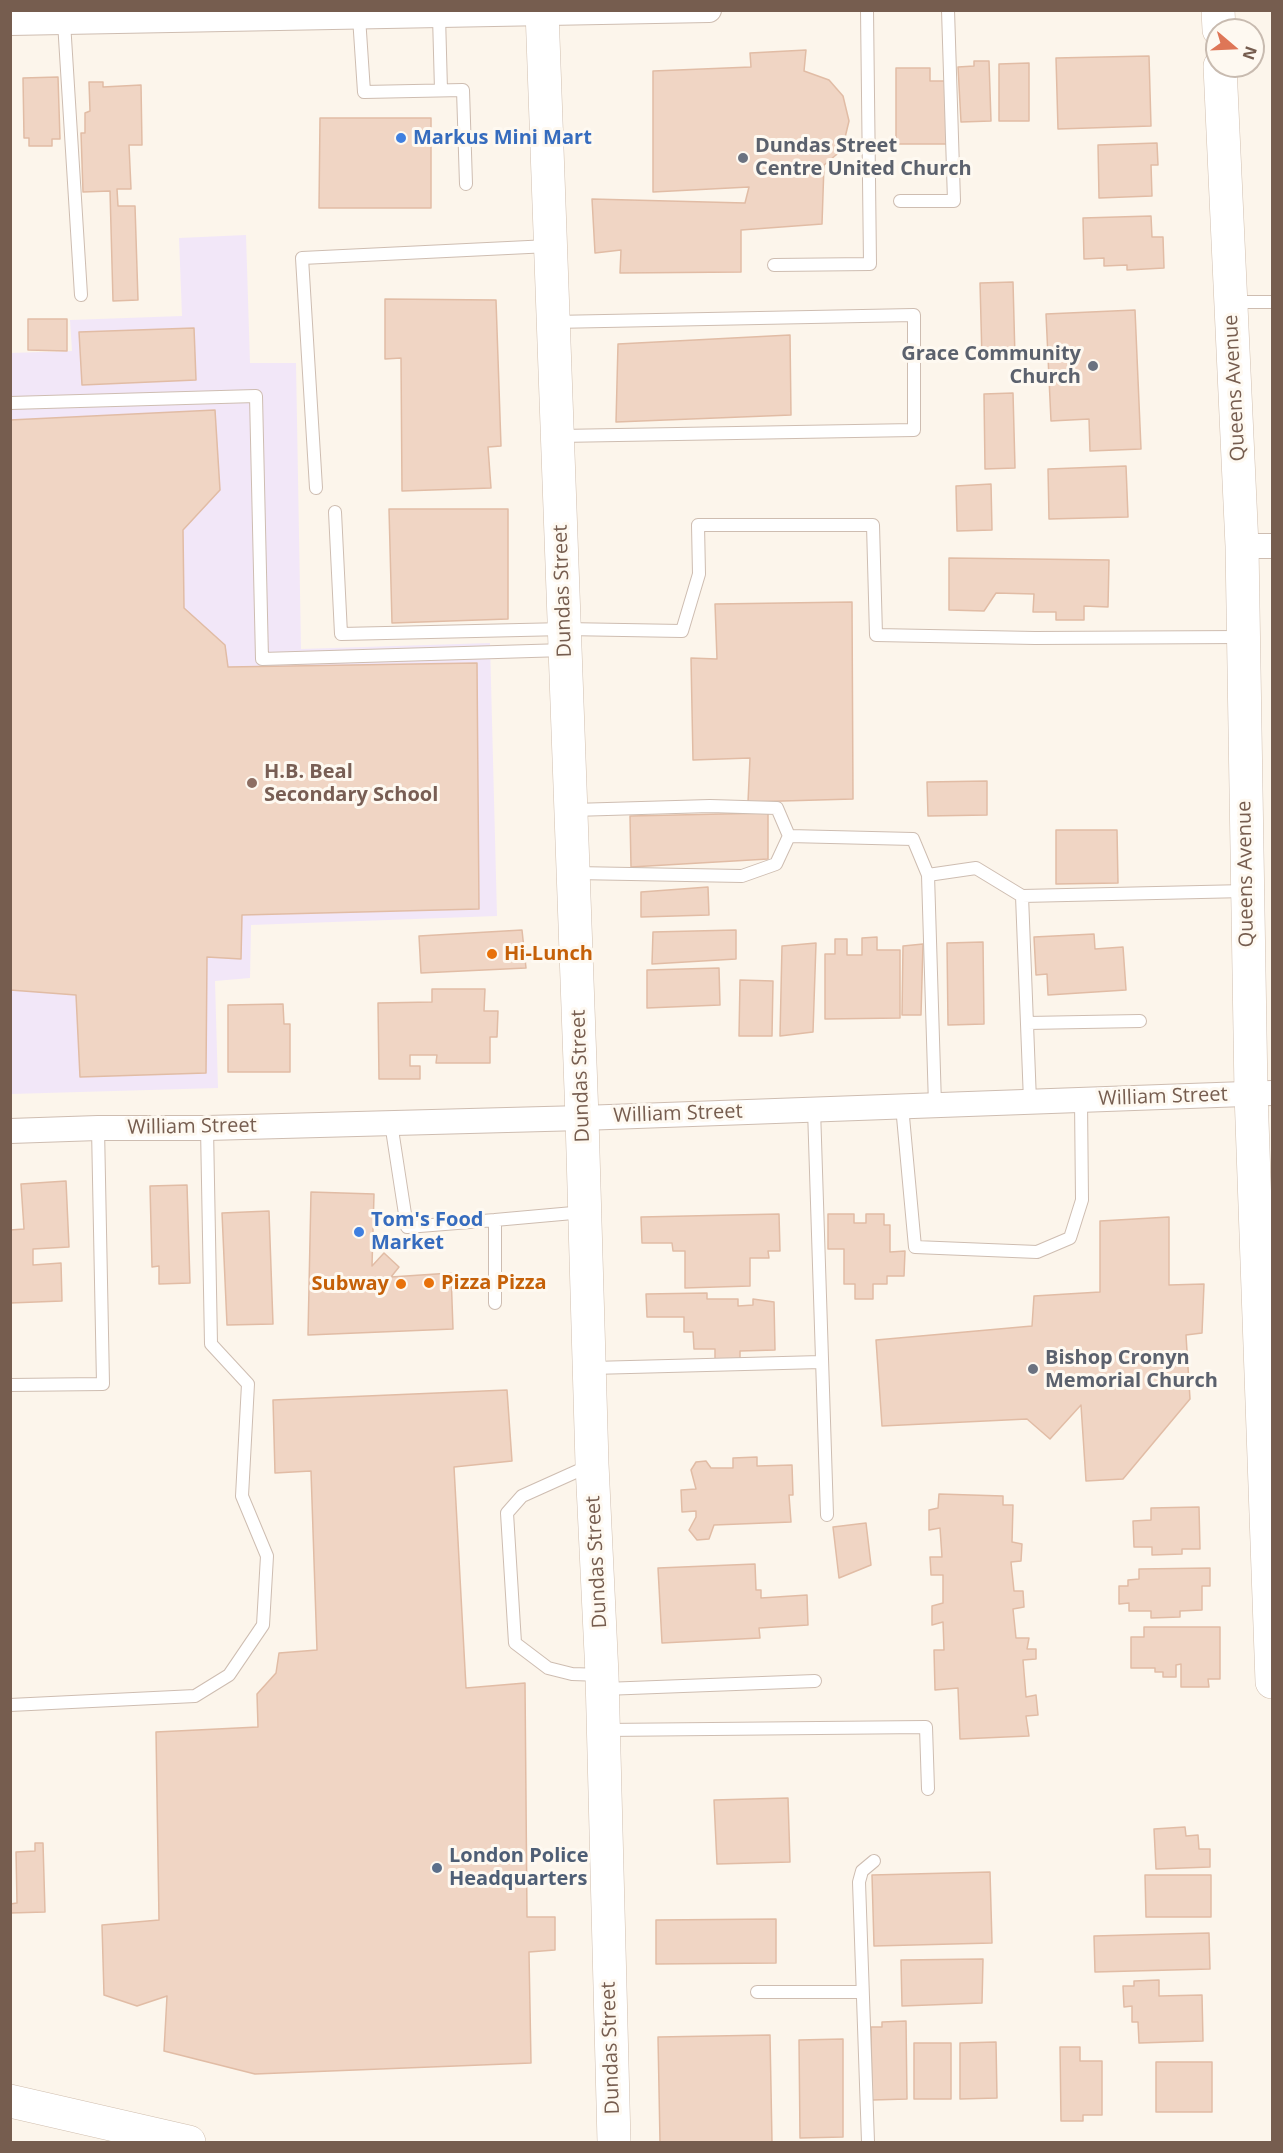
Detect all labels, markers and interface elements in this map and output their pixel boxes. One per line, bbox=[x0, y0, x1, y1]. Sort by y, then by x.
north arrow bbox=[1205, 18, 1265, 78]
text: N bbox=[1238, 43, 1263, 63]
place label: Markus Mini Mart bbox=[413, 126, 592, 150]
marker: Markus Mini Mart bbox=[394, 131, 408, 145]
place label: Dundas Street Centre United Church bbox=[755, 134, 972, 181]
marker: Dundas Street Centre United Church bbox=[736, 151, 750, 165]
street label: Queens Avenue bbox=[1219, 314, 1251, 462]
place label: Grace Community Church bbox=[901, 342, 1081, 389]
marker: Grace Community Church bbox=[1086, 359, 1100, 373]
street label: Dundas Street bbox=[549, 524, 577, 658]
place label: H.B. Beal Secondary School bbox=[264, 760, 438, 807]
marker: H.B. Beal Secondary School bbox=[245, 776, 259, 790]
street label: Queens Avenue bbox=[1233, 800, 1259, 948]
place label: Hi-Lunch bbox=[504, 942, 593, 966]
marker: Hi-Lunch bbox=[485, 947, 499, 961]
street label: Dundas Street bbox=[567, 1009, 595, 1143]
street label: William Street bbox=[1098, 1083, 1228, 1111]
street label: William Street bbox=[613, 1100, 743, 1128]
street label: William Street bbox=[127, 1114, 257, 1140]
place label: Tom's Food Market bbox=[371, 1208, 483, 1255]
marker: Tom's Food Market bbox=[352, 1225, 366, 1239]
place label: Pizza Pizza bbox=[441, 1271, 547, 1295]
place label: Subway bbox=[312, 1272, 389, 1296]
marker: Pizza Pizza bbox=[422, 1276, 436, 1290]
marker: Subway bbox=[394, 1277, 408, 1291]
place label: Bishop Cronyn Memorial Church bbox=[1045, 1346, 1218, 1393]
marker: Bishop Cronyn Memorial Church bbox=[1026, 1362, 1040, 1376]
street label: Dundas Street bbox=[582, 1495, 612, 1629]
place label: London Police Headquarters bbox=[449, 1844, 588, 1891]
marker: London Police Headquarters bbox=[430, 1861, 444, 1875]
street label: Dundas Street bbox=[597, 1981, 625, 2115]

